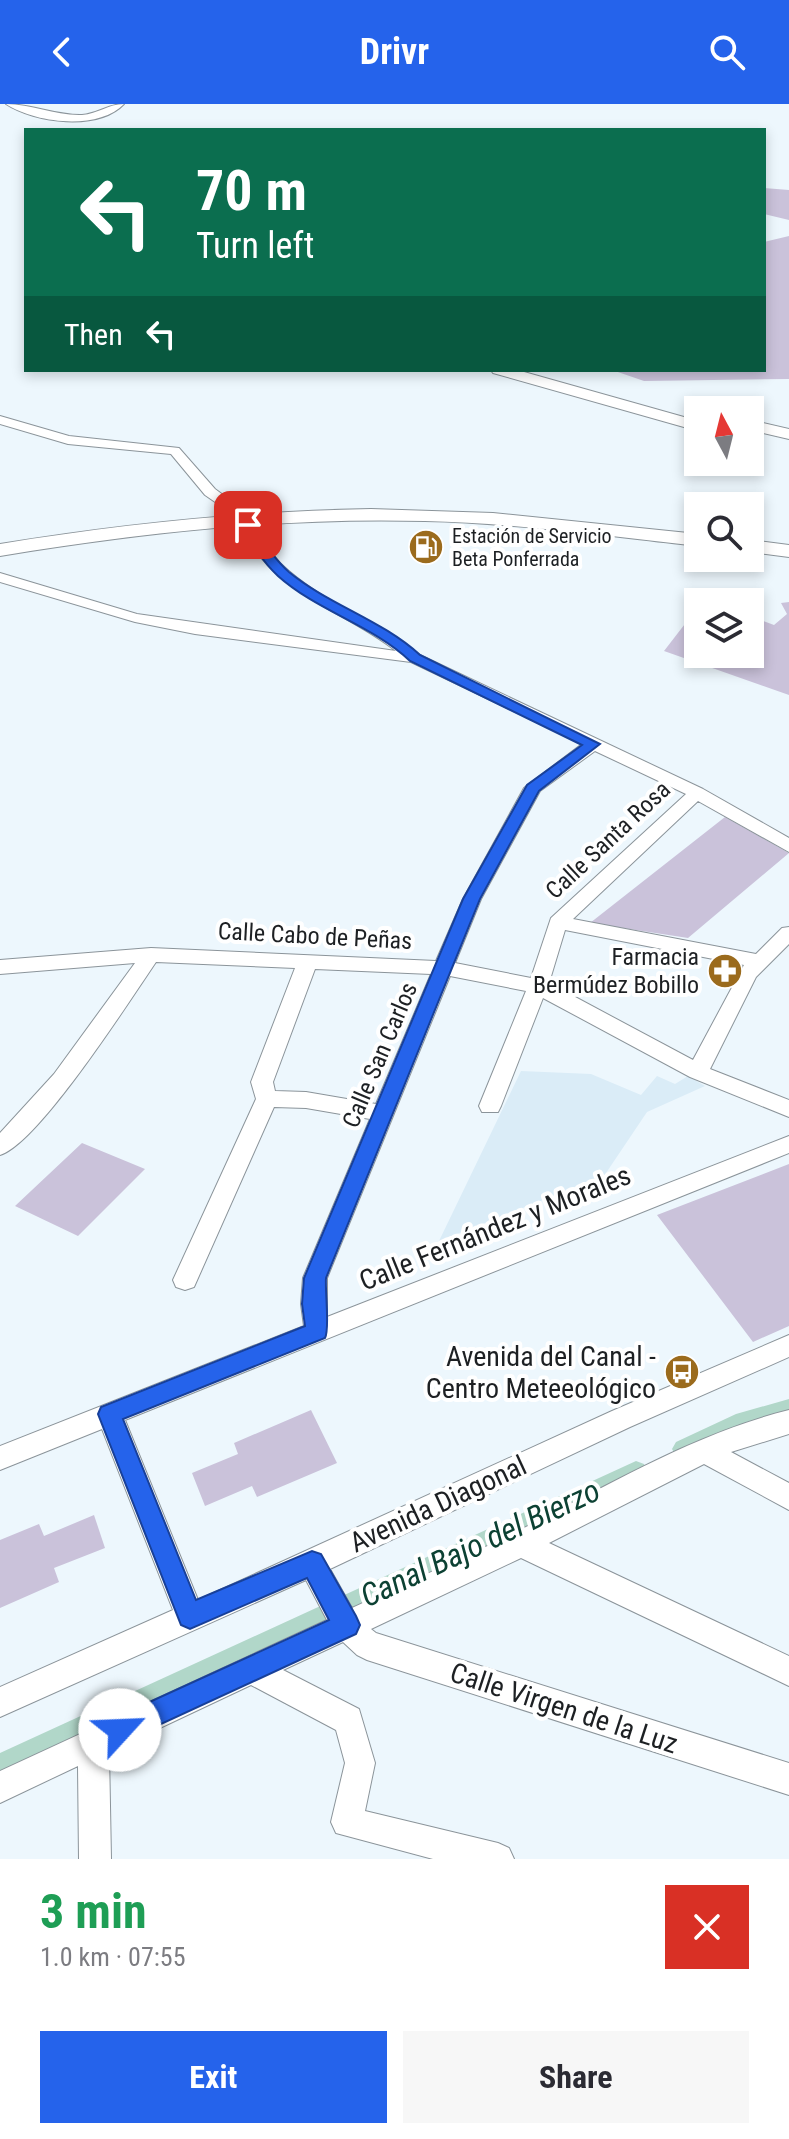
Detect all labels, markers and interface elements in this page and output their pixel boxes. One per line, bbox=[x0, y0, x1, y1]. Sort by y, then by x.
icon: back bbox=[40, 30, 84, 74]
icon: search bbox=[705, 30, 749, 74]
text: Drivr bbox=[360, 31, 429, 73]
text: 70 m bbox=[196, 158, 307, 224]
icon: left bbox=[64, 160, 168, 264]
text: Turn left bbox=[196, 225, 314, 267]
icon: left bbox=[139, 312, 183, 356]
text: Then bbox=[64, 317, 123, 352]
north arrow bbox=[684, 396, 764, 476]
map controls bbox=[684, 396, 764, 668]
pin bbox=[214, 491, 282, 559]
button: search bbox=[684, 492, 764, 572]
icon: arrive bbox=[226, 503, 270, 547]
place label: Estación de Servicio Beta Ponferrada bbox=[452, 524, 612, 571]
fuel station icon: Estación de Servicio Beta Ponferrada bbox=[407, 528, 445, 566]
button: layers bbox=[684, 588, 764, 668]
street label: Calle Santa Rosa bbox=[540, 775, 676, 905]
street label: Calle Cabo de Peñas bbox=[217, 917, 413, 955]
place label: Farmacia Bermúdez Bobillo bbox=[533, 943, 699, 999]
pharmacy icon: Farmacia Bermúdez Bobillo bbox=[706, 952, 744, 990]
street label: Calle San Carlos bbox=[337, 978, 423, 1132]
street label: Calle Fernández y Morales bbox=[354, 1158, 636, 1298]
place label: Avenida del Canal - Centro Meteeológico bbox=[426, 1340, 656, 1405]
bus stop icon: Avenida del Canal - Centro Meteeológico bbox=[663, 1353, 701, 1391]
street label: Avenida Diagonal bbox=[344, 1449, 532, 1559]
water label: Canal Bajo del Bierzo bbox=[354, 1471, 606, 1615]
street label: Calle Virgen de la Luz bbox=[446, 1656, 682, 1760]
position arrow bbox=[78, 1688, 162, 1772]
text: 3 min bbox=[40, 1883, 147, 1940]
button: close bbox=[665, 1885, 749, 1969]
text: 1.0 km · 07:55 bbox=[40, 1942, 185, 1972]
button: Exit bbox=[40, 2031, 387, 2123]
button: Share bbox=[403, 2031, 749, 2123]

